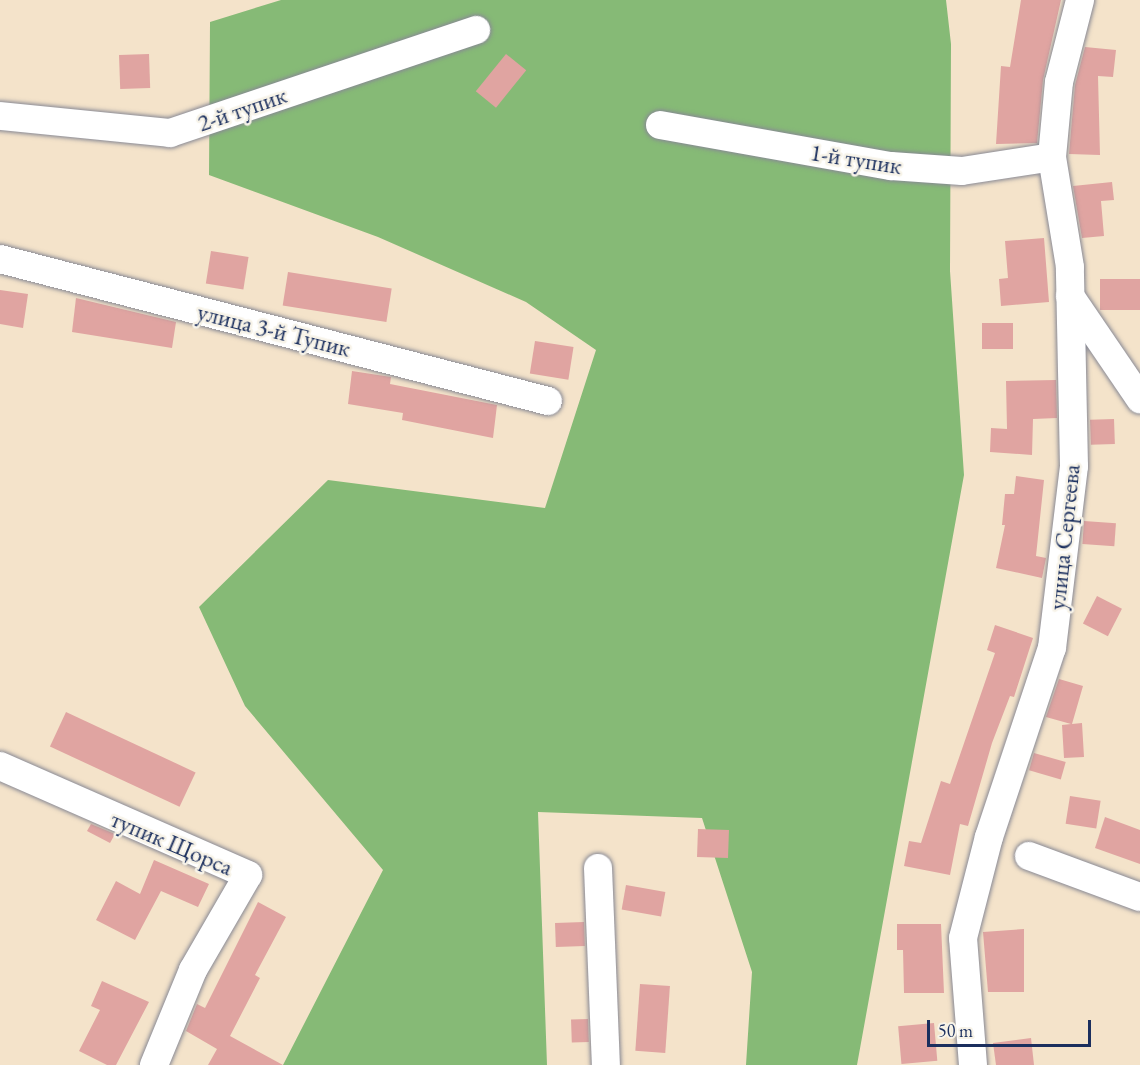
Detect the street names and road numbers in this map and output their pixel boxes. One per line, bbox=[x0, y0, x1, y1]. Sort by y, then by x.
street label: 2-й тупик bbox=[194, 80, 290, 138]
street label: 1-й тупик bbox=[808, 138, 904, 180]
street label: улица 3-й Тупик bbox=[194, 297, 354, 363]
street label: улица Сергеева bbox=[1042, 463, 1086, 611]
street label: тупик Щорса bbox=[107, 804, 237, 882]

